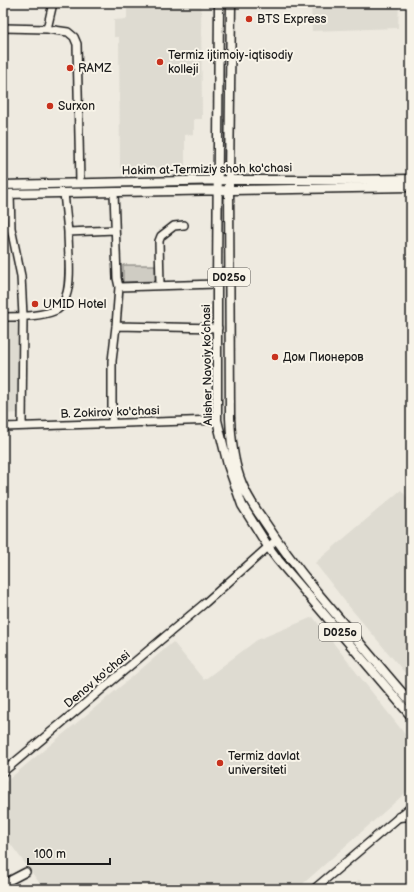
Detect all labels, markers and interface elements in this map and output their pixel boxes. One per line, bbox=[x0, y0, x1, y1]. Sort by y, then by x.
place label: BTS Express bbox=[257, 12, 327, 27]
marker: BTS Express bbox=[244, 14, 254, 24]
place label: Termiz ijtimoiy-iqtisodiy kolleji bbox=[168, 48, 293, 77]
marker: Termiz ijtimoiy-iqtisodiy kolleji bbox=[155, 57, 165, 67]
place label: RAMZ bbox=[78, 61, 112, 76]
marker: RAMZ bbox=[65, 63, 75, 73]
place label: Surxon bbox=[58, 99, 95, 114]
marker: Surxon bbox=[45, 101, 55, 111]
street label: Hakim at-Termiziy shoh ko'chasi bbox=[122, 161, 293, 178]
road number: D025o bbox=[208, 268, 250, 286]
place label: UMID Hotel bbox=[43, 297, 106, 312]
marker: UMID Hotel bbox=[30, 299, 40, 309]
street label: Alisher Navoiy ko’chasi bbox=[199, 304, 216, 426]
place label: Дом Пионеров bbox=[283, 350, 364, 365]
marker: Дом Пионеров bbox=[270, 352, 280, 362]
street label: B. Zokirov ko'chasi bbox=[60, 403, 160, 422]
road number: D025o bbox=[319, 623, 361, 641]
street label: Denov ko'chasi bbox=[61, 647, 134, 711]
place label: Termiz davlat universiteti bbox=[228, 749, 300, 778]
marker: Termiz davlat universiteti bbox=[215, 758, 225, 768]
scale bar bbox=[28, 840, 110, 866]
text: 100 m bbox=[34, 847, 66, 862]

